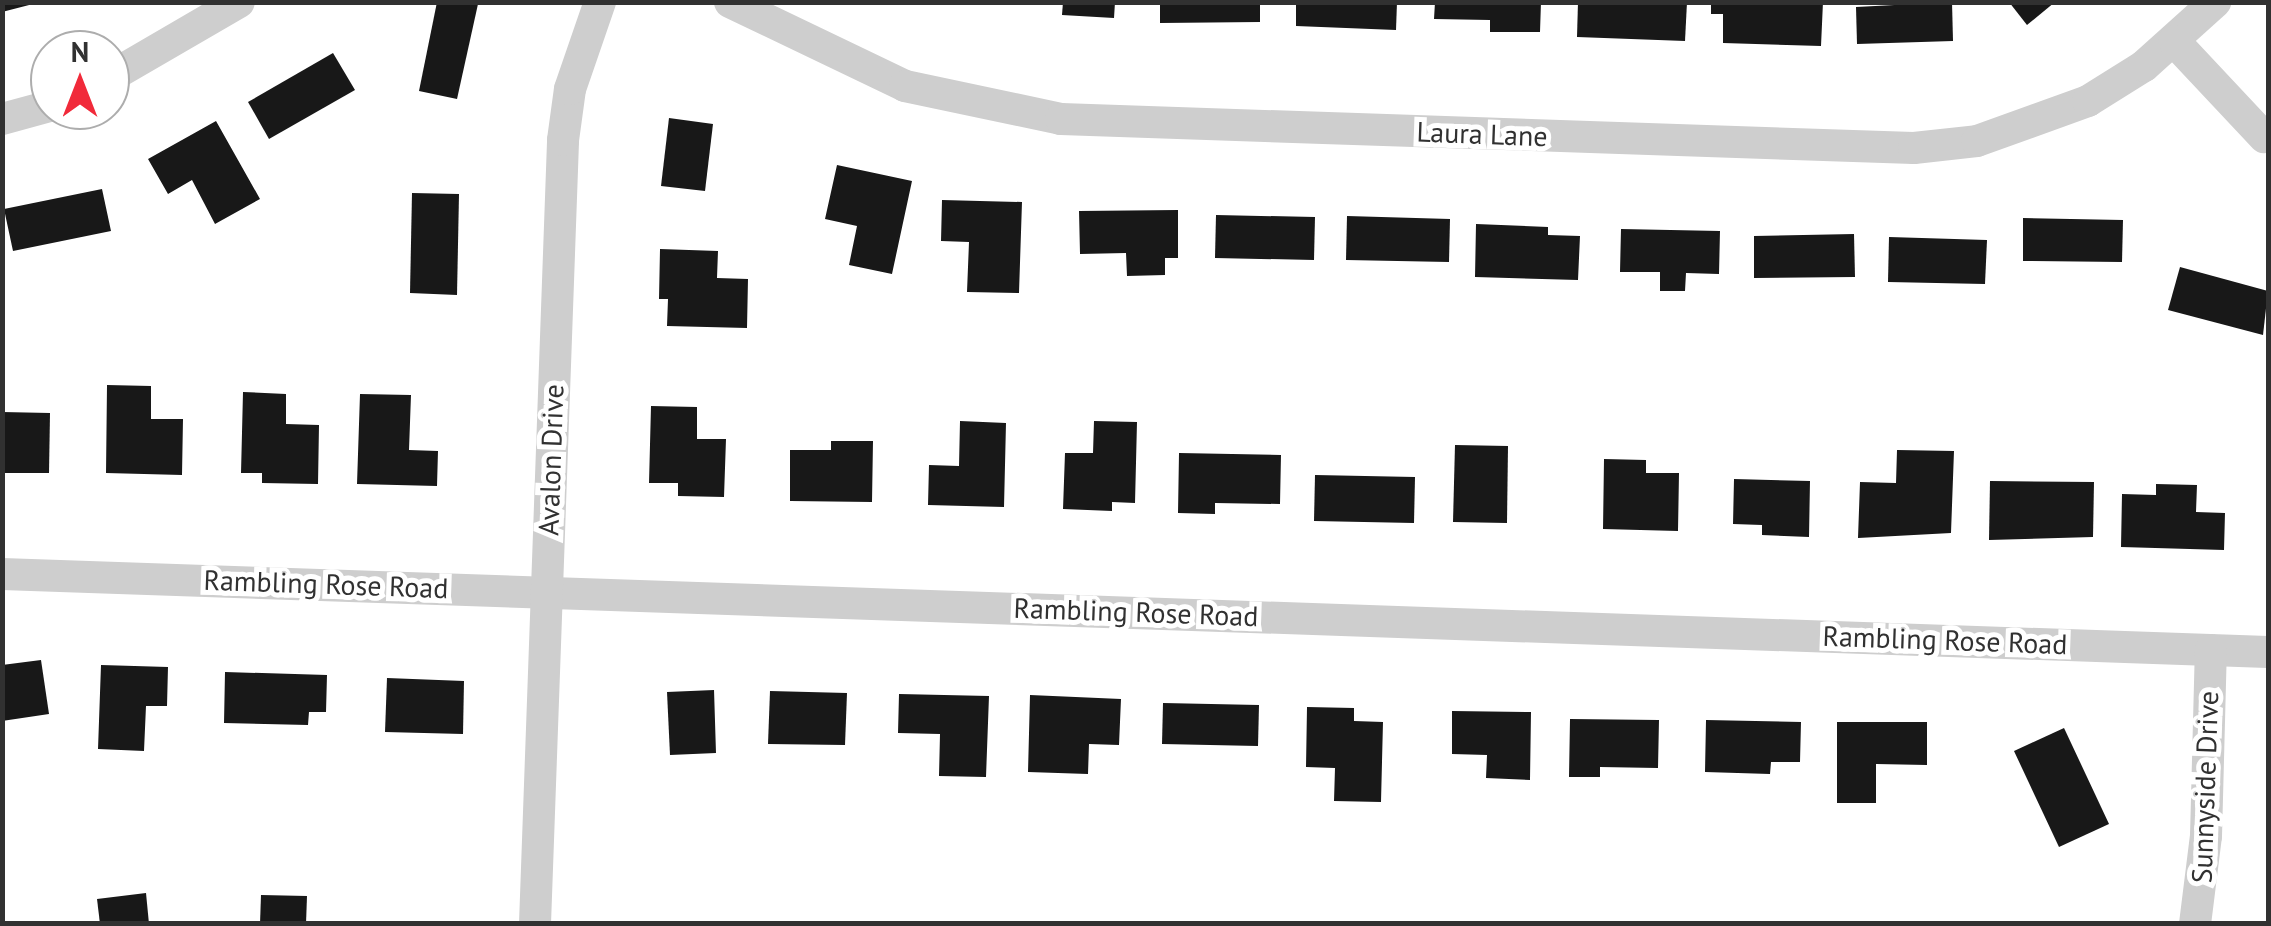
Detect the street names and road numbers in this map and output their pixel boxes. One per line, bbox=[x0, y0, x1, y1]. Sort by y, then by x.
street label: Laura Lane bbox=[1416, 115, 1548, 153]
street label: Avalon Drive bbox=[532, 384, 570, 536]
street label: Rambling Rose Road bbox=[203, 563, 449, 605]
street label: Rambling Rose Road bbox=[1013, 591, 1259, 633]
street label: Rambling Rose Road bbox=[1822, 619, 2068, 661]
street label: Sunnyside Drive bbox=[2185, 690, 2225, 884]

